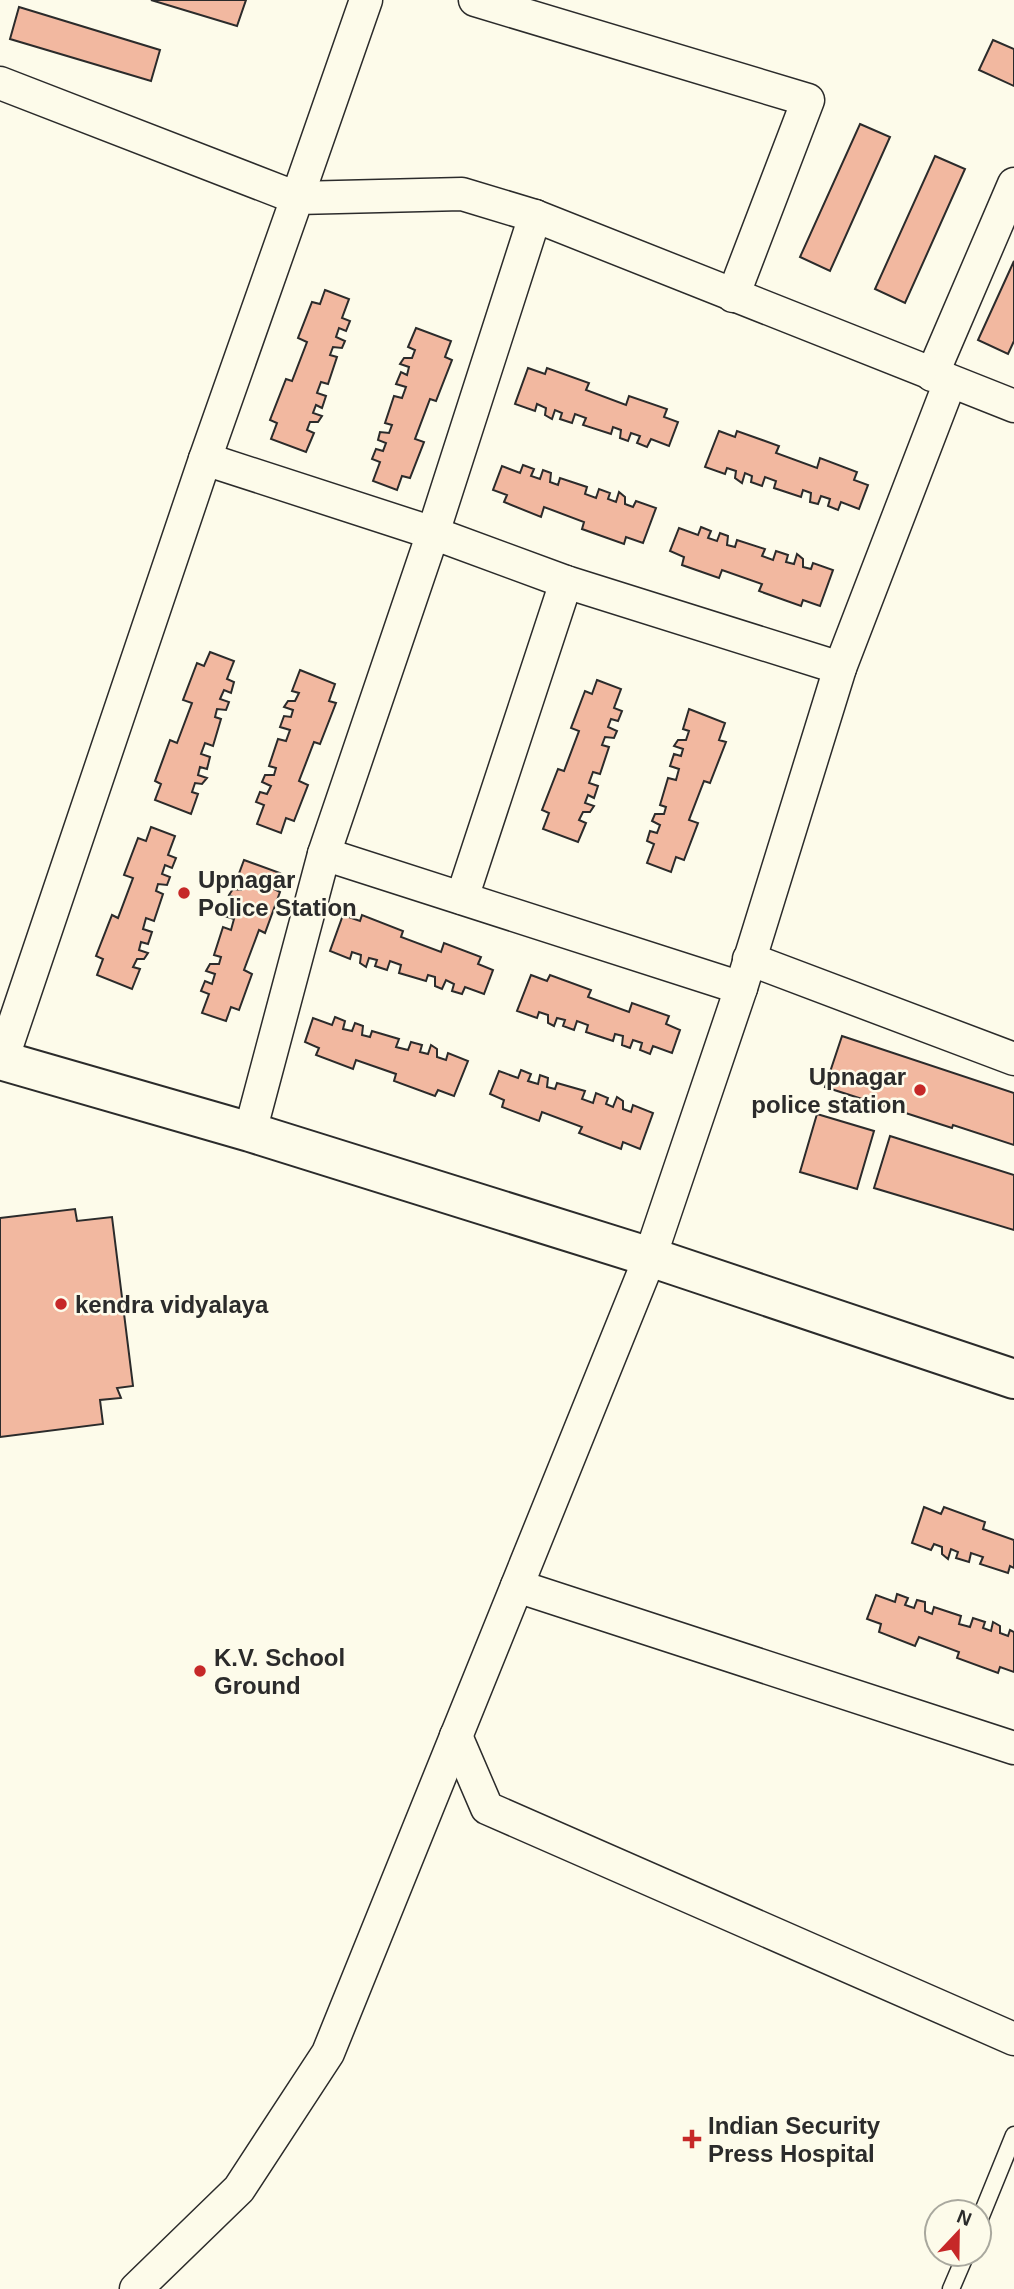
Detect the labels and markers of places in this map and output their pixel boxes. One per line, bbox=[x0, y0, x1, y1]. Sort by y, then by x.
place label: Upnagar Police Station bbox=[198, 866, 357, 921]
marker: Upnagar Police Station bbox=[176, 885, 192, 901]
place label: Upnagar police station bbox=[751, 1063, 906, 1118]
marker: Upnagar police station bbox=[912, 1082, 928, 1098]
place label: kendra vidyalaya bbox=[75, 1291, 269, 1318]
marker: kendra vidyalaya bbox=[53, 1296, 69, 1312]
place label: K.V. School Ground bbox=[214, 1644, 345, 1699]
marker: K.V. School Ground bbox=[192, 1663, 208, 1679]
place label: Indian Security Press Hospital bbox=[708, 2112, 881, 2167]
marker: Indian Security Press Hospital bbox=[682, 2129, 702, 2149]

